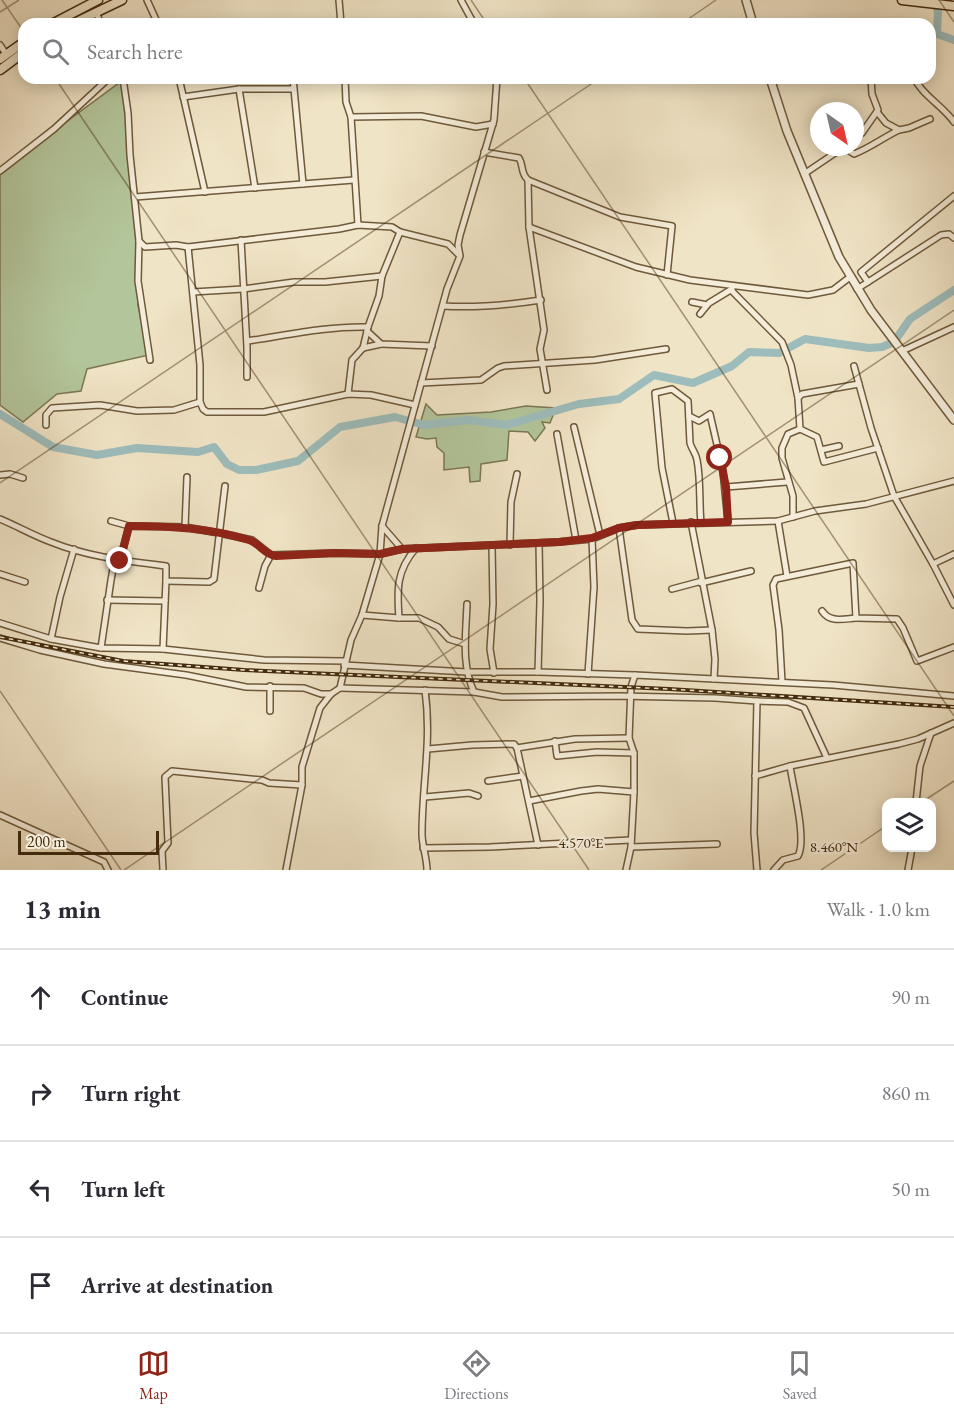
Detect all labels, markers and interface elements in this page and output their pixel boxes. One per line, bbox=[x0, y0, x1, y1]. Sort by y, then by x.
search box bbox=[18, 18, 936, 84]
icon: search bbox=[39, 35, 72, 68]
text: Search here bbox=[87, 37, 182, 66]
north arrow bbox=[810, 102, 864, 156]
route start bbox=[706, 444, 732, 470]
route end bbox=[106, 547, 132, 573]
map controls bbox=[882, 798, 936, 852]
button: layers bbox=[882, 798, 936, 852]
scale bar bbox=[18, 828, 159, 856]
text: 200 m bbox=[27, 831, 66, 852]
text: 4.570°E bbox=[558, 833, 604, 852]
text: 8.460°N bbox=[810, 837, 858, 856]
text: 13 min bbox=[24, 892, 101, 926]
text: Walk · 1.0 km bbox=[827, 896, 930, 922]
icon: ahead bbox=[24, 981, 57, 1014]
text: Continue bbox=[81, 983, 168, 1012]
text: 90 m bbox=[891, 984, 930, 1010]
icon: right bbox=[24, 1077, 57, 1110]
text: Turn right bbox=[81, 1079, 180, 1108]
text: 860 m bbox=[882, 1080, 930, 1106]
icon: left bbox=[24, 1173, 57, 1206]
text: Turn left bbox=[81, 1175, 165, 1204]
text: 50 m bbox=[891, 1176, 930, 1202]
icon: arrive bbox=[24, 1269, 57, 1302]
text: Arrive at destination bbox=[81, 1271, 273, 1300]
tab: Map bbox=[137, 1347, 170, 1404]
tab: Directions bbox=[444, 1347, 509, 1404]
tab: Saved bbox=[783, 1347, 817, 1404]

